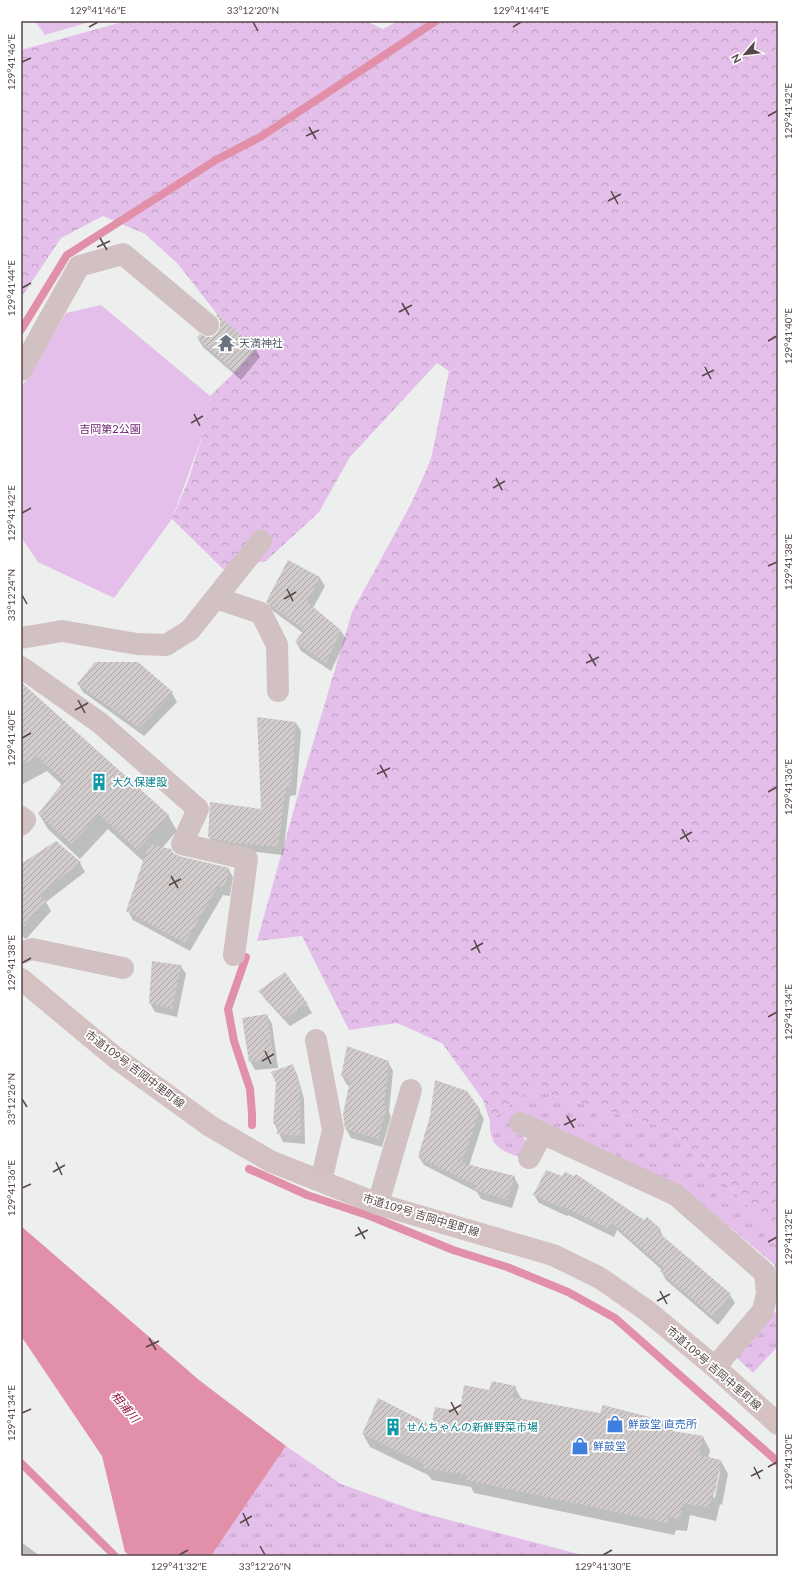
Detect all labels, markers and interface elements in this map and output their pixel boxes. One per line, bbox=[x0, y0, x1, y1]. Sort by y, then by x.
text: 129°41'46"E bbox=[70, 4, 126, 16]
text: 33°12'20"N bbox=[227, 4, 279, 16]
text: 129°41'44"E bbox=[493, 4, 549, 16]
text: 129°41'46"E bbox=[5, 34, 17, 90]
north arrow bbox=[725, 34, 765, 74]
text: N bbox=[728, 52, 743, 66]
text: 129°41'42"E bbox=[782, 83, 794, 139]
text: 129°41'44"E bbox=[5, 260, 17, 316]
text: 129°41'40"E bbox=[782, 308, 794, 364]
temple icon: 天満神社 bbox=[216, 333, 236, 353]
place label: 天満神社 bbox=[239, 336, 283, 349]
park label: 吉岡第2公園 bbox=[79, 422, 141, 435]
text: 129°41'42"E bbox=[5, 485, 17, 541]
text: 129°41'38"E bbox=[782, 534, 794, 590]
text: 33°12'24"N bbox=[5, 569, 17, 621]
text: 129°41'40"E bbox=[5, 710, 17, 766]
text: 129°41'36"E bbox=[782, 759, 794, 815]
building icon: 大久保建設 bbox=[89, 772, 109, 792]
place label: 大久保建設 bbox=[112, 775, 167, 788]
text: 129°41'38"E bbox=[5, 935, 17, 991]
text: 129°41'34"E bbox=[782, 984, 794, 1040]
street label: 市道109号 吉岡中里町線 bbox=[83, 1027, 188, 1110]
text: 33°12'26"N bbox=[5, 1073, 17, 1125]
text: 129°41'36"E bbox=[5, 1160, 17, 1216]
street label: 市道109号 吉岡中里町線 bbox=[361, 1191, 481, 1238]
text: 129°41'32"E bbox=[782, 1209, 794, 1265]
street label: 市道109号 吉岡中里町線 bbox=[664, 1323, 764, 1412]
text: 129°41'34"E bbox=[5, 1385, 17, 1441]
water label: 相浦川 bbox=[108, 1388, 144, 1427]
shop icon: 鮮鼓堂 直売所 bbox=[605, 1414, 625, 1434]
building icon: せんちゃんの新鮮野菜市場 bbox=[383, 1417, 403, 1437]
place label: 鮮鼓堂 直売所 bbox=[628, 1417, 698, 1430]
place label: せんちゃんの新鮮野菜市場 bbox=[406, 1420, 538, 1433]
text: 129°41'30"E bbox=[782, 1434, 794, 1490]
shop icon: 鮮鼓堂 bbox=[570, 1436, 590, 1456]
place label: 鮮鼓堂 bbox=[593, 1439, 626, 1452]
text: 129°41'32"E bbox=[151, 1560, 207, 1572]
text: 33°12'26"N bbox=[239, 1560, 291, 1572]
text: 129°41'30"E bbox=[575, 1560, 631, 1572]

